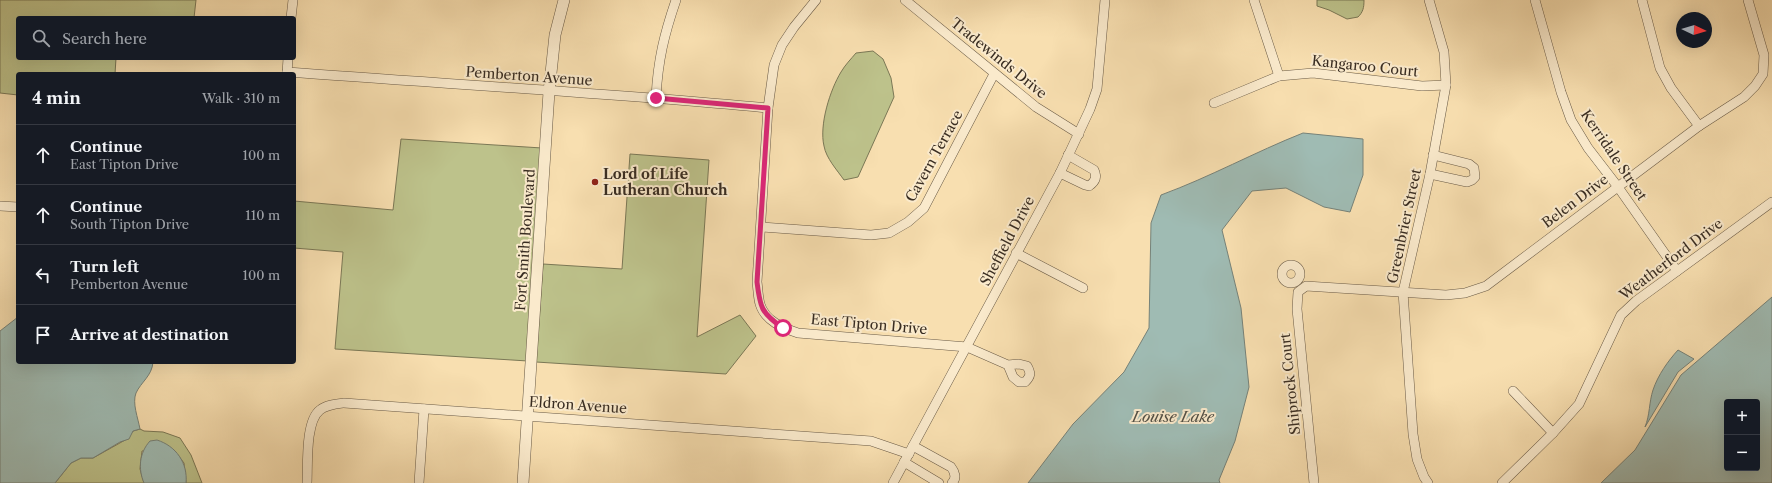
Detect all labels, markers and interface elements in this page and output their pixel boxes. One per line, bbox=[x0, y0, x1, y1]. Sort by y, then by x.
north arrow bbox=[1676, 12, 1712, 48]
street label: Tradewinds Drive bbox=[947, 14, 1051, 102]
search box bbox=[16, 16, 296, 60]
icon: search bbox=[30, 27, 52, 49]
text: Search here bbox=[62, 29, 147, 48]
street label: Kangaroo Court bbox=[1311, 51, 1419, 81]
street label: Pemberton Avenue bbox=[465, 63, 593, 89]
text: 4 min bbox=[32, 88, 81, 108]
route end bbox=[647, 89, 665, 107]
text: Walk · 310 m bbox=[202, 90, 280, 106]
street label: Kerridale Street bbox=[1577, 106, 1651, 204]
street label: Cavern Terrace bbox=[901, 107, 967, 205]
text: Continue bbox=[70, 137, 142, 156]
icon: ahead bbox=[32, 144, 54, 166]
text: 100 m bbox=[242, 147, 280, 163]
text: East Tipton Drive bbox=[70, 156, 179, 172]
place label: Lord of Life Lutheran Church bbox=[603, 165, 728, 199]
street label: Greenbrier Street bbox=[1383, 167, 1425, 285]
street label: Fort Smith Boulevard bbox=[511, 168, 539, 312]
street label: Belen Drive bbox=[1538, 170, 1612, 232]
marker: Lord of Life Lutheran Church bbox=[590, 177, 600, 187]
street label: Sheffield Drive bbox=[976, 193, 1038, 289]
text: Continue bbox=[70, 197, 142, 216]
icon: ahead bbox=[32, 204, 54, 226]
text: 110 m bbox=[245, 207, 280, 223]
street label: Weatherford Drive bbox=[1615, 214, 1726, 304]
text: South Tipton Drive bbox=[70, 216, 189, 232]
text: Turn left bbox=[70, 257, 139, 276]
icon: left bbox=[32, 264, 54, 286]
text: 100 m bbox=[242, 267, 280, 283]
text: Pemberton Avenue bbox=[70, 276, 188, 292]
street label: East Tipton Drive bbox=[810, 310, 928, 338]
route start bbox=[774, 319, 792, 337]
icon: arrive bbox=[32, 324, 54, 346]
text: Arrive at destination bbox=[70, 325, 229, 344]
street label: Shiprock Court bbox=[1276, 332, 1304, 436]
street label: Eldron Avenue bbox=[528, 393, 628, 417]
map controls bbox=[1724, 399, 1760, 471]
button: + bbox=[1724, 399, 1760, 435]
water label: Louise Lake bbox=[1131, 407, 1215, 426]
button: − bbox=[1724, 435, 1760, 471]

